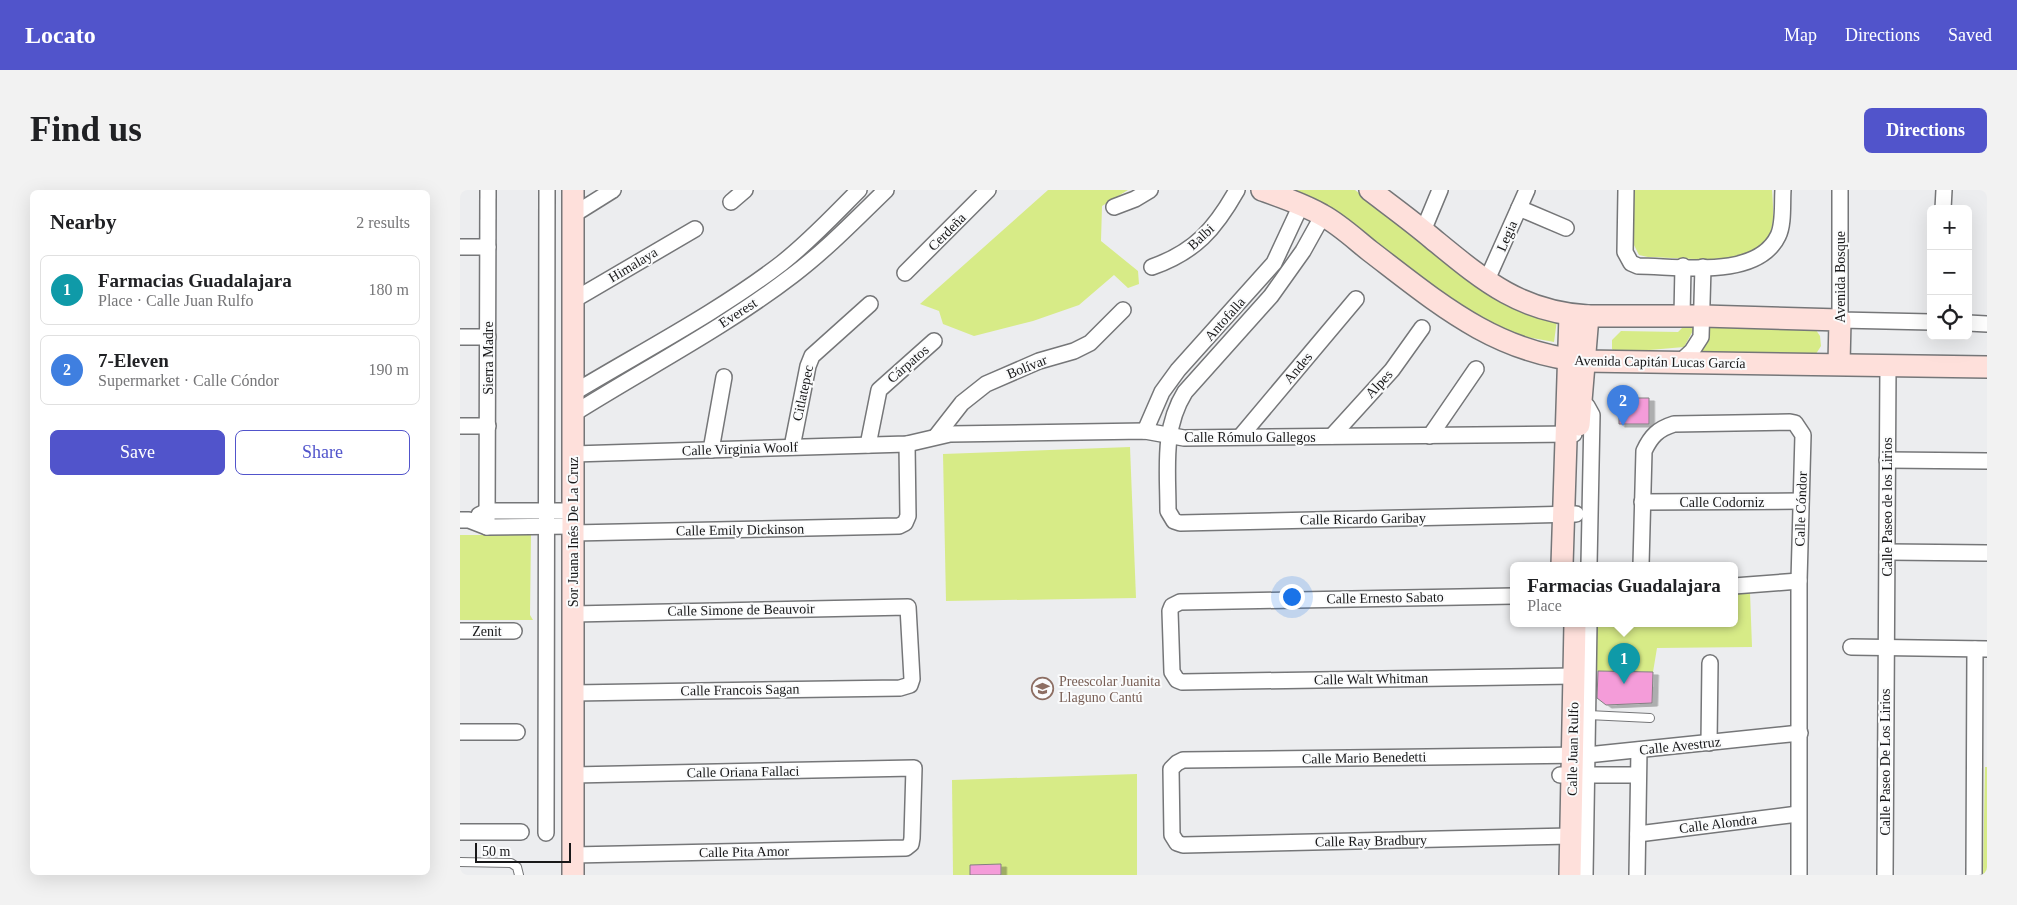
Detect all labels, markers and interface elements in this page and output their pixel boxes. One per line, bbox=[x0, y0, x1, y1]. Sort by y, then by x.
text: Locato bbox=[25, 22, 96, 48]
text: Map bbox=[1784, 25, 1817, 45]
text: Directions bbox=[1845, 25, 1920, 45]
text: Saved bbox=[1948, 25, 1992, 45]
button: Directions bbox=[1864, 108, 1987, 153]
text: Find us bbox=[30, 110, 142, 149]
map controls bbox=[1927, 205, 1972, 340]
button: + bbox=[1927, 205, 1972, 250]
text: Nearby bbox=[50, 210, 117, 234]
street label: Cerdeña bbox=[925, 210, 969, 254]
text: 2 results bbox=[356, 214, 410, 231]
street label: Legia bbox=[1494, 218, 1521, 254]
street label: Balbi bbox=[1185, 221, 1217, 253]
street label: Avenida Bosque bbox=[1833, 231, 1848, 323]
street label: Himalaya bbox=[606, 244, 661, 285]
button: − bbox=[1927, 250, 1972, 295]
text: Farmacias Guadalajara bbox=[98, 270, 292, 291]
text: 1 bbox=[63, 281, 71, 298]
text: 180 m bbox=[369, 281, 409, 298]
text: Place · Calle Juan Rulfo bbox=[98, 292, 254, 309]
street label: Antofalla bbox=[1202, 294, 1249, 344]
street label: Everest bbox=[716, 295, 760, 331]
button: locate bbox=[1927, 295, 1972, 340]
street label: Sierra Madre bbox=[481, 321, 496, 395]
street label: Cárpatos bbox=[884, 342, 932, 386]
street label: Andes bbox=[1281, 349, 1315, 387]
text: 7-Eleven bbox=[98, 350, 169, 371]
street label: Bolívar bbox=[1005, 352, 1050, 382]
street label: Avenida Capitán Lucas García bbox=[1574, 353, 1746, 371]
text: 2 bbox=[63, 361, 71, 378]
text: 190 m bbox=[369, 361, 409, 378]
street label: Citlatepec bbox=[790, 364, 816, 422]
street label: Alpes bbox=[1362, 367, 1396, 401]
text: Supermarket · Calle Cóndor bbox=[98, 372, 279, 389]
pin: 2 bbox=[1607, 385, 1639, 426]
button: Save bbox=[50, 430, 225, 475]
button: Share bbox=[235, 430, 410, 475]
street label: Calle Rómulo Gallegos bbox=[1184, 430, 1316, 445]
street label: Calle Paseo de los Lirios bbox=[1880, 437, 1895, 577]
street label: Calle Virginia Woolf bbox=[682, 439, 799, 459]
street label: Sor Juana Inés De La Cruz bbox=[566, 457, 581, 607]
street label: Calle Cóndor bbox=[1792, 471, 1810, 547]
street label: Calle Codorniz bbox=[1679, 495, 1765, 510]
street label: Calle Ricardo Garibay bbox=[1300, 510, 1426, 528]
street label: Calle Emily Dickinson bbox=[676, 521, 804, 539]
popup bbox=[1510, 562, 1738, 627]
text: Farmacias Guadalajara bbox=[1527, 575, 1721, 596]
your location bbox=[1279, 584, 1305, 610]
street label: Calle Ernesto Sabato bbox=[1326, 589, 1444, 607]
text: Place bbox=[1527, 597, 1562, 614]
street label: Calle Simone de Beauvoir bbox=[667, 601, 815, 619]
street label: Zenit bbox=[472, 624, 502, 639]
pin: 1 bbox=[1608, 643, 1640, 684]
street label: Calle Walt Whitman bbox=[1314, 671, 1428, 687]
place label: Preescolar Juanita Llaguno Cantú bbox=[1059, 674, 1161, 705]
school or university icon: Preescolar Juanita Llaguno Cantú bbox=[1031, 677, 1055, 701]
street label: Calle Francois Sagan bbox=[680, 681, 800, 699]
street label: Calle Paseo De Los Lirios bbox=[1878, 689, 1893, 835]
street label: Calle Juan Rulfo bbox=[1565, 702, 1581, 796]
street label: Calle Avestruz bbox=[1639, 734, 1721, 758]
street label: Calle Mario Benedetti bbox=[1302, 749, 1426, 767]
street label: Calle Oriana Fallaci bbox=[687, 764, 800, 780]
street label: Calle Alondra bbox=[1678, 812, 1758, 836]
street label: Calle Ray Bradbury bbox=[1315, 833, 1427, 849]
scale bar bbox=[475, 840, 571, 863]
text: 50 m bbox=[482, 844, 510, 859]
street label: Calle Pita Amor bbox=[699, 844, 790, 860]

